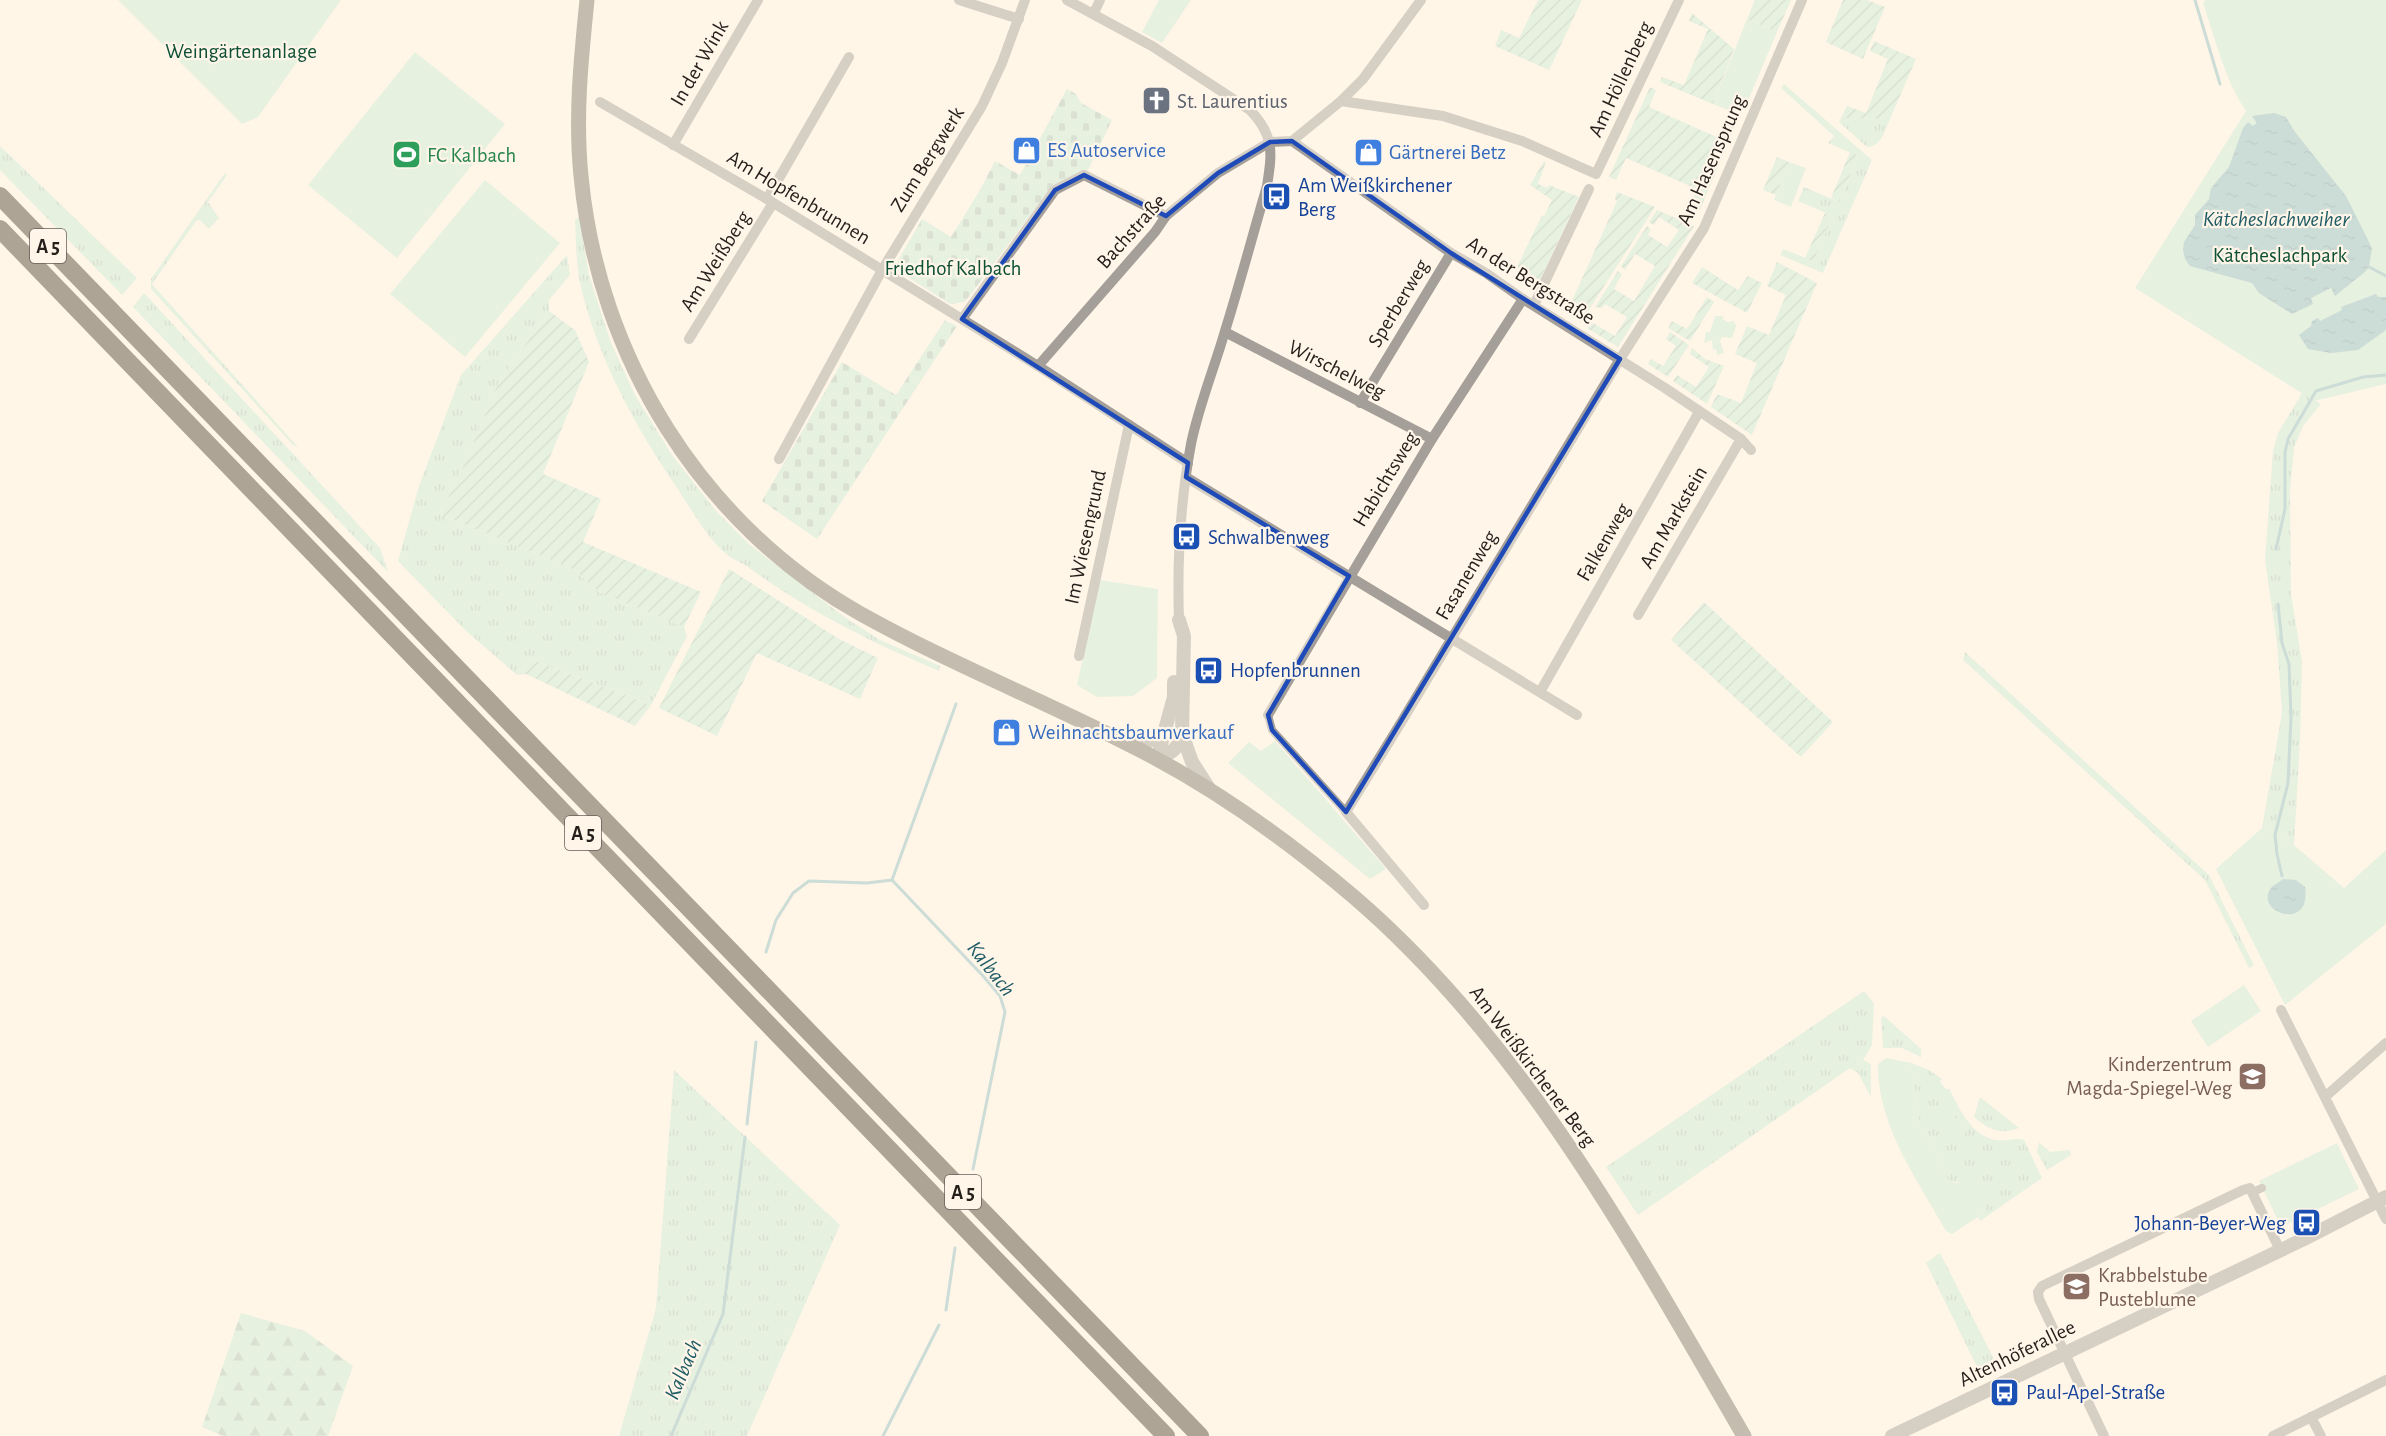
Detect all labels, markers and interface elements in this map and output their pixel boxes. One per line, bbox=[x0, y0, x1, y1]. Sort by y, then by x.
street label: In der Wink bbox=[667, 17, 732, 110]
street label: Am Höllenberg bbox=[1585, 18, 1657, 140]
park label: Weingärtenanlage bbox=[165, 41, 317, 62]
church icon: St. Laurentius bbox=[1140, 85, 1172, 117]
place label: St. Laurentius bbox=[1177, 91, 1288, 112]
street label: Am Hasensprung bbox=[1673, 91, 1750, 229]
street label: Zum Bergwerk bbox=[887, 103, 968, 215]
shop icon: ES Autoservice bbox=[1010, 134, 1042, 166]
shop icon: Gärtnerei Betz bbox=[1352, 136, 1384, 168]
sports icon: FC Kalbach bbox=[390, 139, 422, 171]
place label: ES Autoservice bbox=[1047, 140, 1166, 161]
place label: Gärtnerei Betz bbox=[1389, 142, 1506, 163]
place label: FC Kalbach bbox=[427, 145, 516, 166]
street label: Am Hopfenbrunnen bbox=[723, 146, 874, 248]
place label: Am Weißkirchener Berg bbox=[1298, 175, 1452, 220]
bus stop icon: Am Weißkirchener Berg bbox=[1261, 181, 1293, 213]
street label: Bachstraße bbox=[1093, 190, 1170, 273]
street label: Am Weißberg bbox=[676, 207, 755, 315]
water label: Kätcheslachweiher bbox=[2203, 208, 2350, 230]
road number: A 5 bbox=[30, 229, 66, 263]
street label: An der Bergstraße bbox=[1463, 233, 1599, 328]
park label: Kätcheslachpark bbox=[2213, 245, 2348, 266]
street label: Sperberweg bbox=[1364, 255, 1433, 351]
park label: Friedhof Kalbach bbox=[884, 258, 1022, 279]
street label: Wirschelweg bbox=[1285, 336, 1389, 403]
street label: Habichtsweg bbox=[1349, 428, 1422, 530]
street label: Am Markstein bbox=[1636, 463, 1711, 572]
street label: Im Wiesengrund bbox=[1061, 468, 1110, 606]
street label: Falkenweg bbox=[1573, 499, 1634, 585]
bus stop icon: Schwalbenweg bbox=[1171, 521, 1203, 553]
street label: Fasanenweg bbox=[1432, 526, 1502, 624]
place label: Schwalbenweg bbox=[1208, 527, 1330, 548]
bus stop icon: Hopfenbrunnen bbox=[1193, 654, 1225, 686]
place label: Hopfenbrunnen bbox=[1230, 660, 1361, 681]
shop icon: Weihnachtsbaumverkauf bbox=[991, 716, 1023, 748]
place label: Weihnachtsbaumverkauf bbox=[1028, 722, 1235, 743]
road number: A 5 bbox=[565, 816, 601, 850]
water label: Kalbach bbox=[963, 937, 1019, 1000]
street label: Am Weißkirchener Berg bbox=[1465, 982, 1600, 1151]
place label: Kinderzentrum Magda-Spiegel-Weg bbox=[2066, 1054, 2233, 1099]
school or university icon: Kinderzentrum Magda-Spiegel-Weg bbox=[2237, 1060, 2269, 1092]
road number: A 5 bbox=[945, 1175, 981, 1209]
bus stop icon: Johann-Beyer-Weg bbox=[2291, 1207, 2323, 1239]
place label: Johann-Beyer-Weg bbox=[2134, 1213, 2287, 1234]
place label: Krabbelstube Pusteblume bbox=[2098, 1265, 2208, 1310]
school or university icon: Krabbelstube Pusteblume bbox=[2061, 1271, 2093, 1303]
street label: Altenhöferallee bbox=[1956, 1316, 2079, 1391]
water label: Kalbach bbox=[660, 1336, 705, 1403]
bus stop icon: Paul-Apel-Straße bbox=[1989, 1376, 2021, 1408]
place label: Paul-Apel-Straße bbox=[2026, 1382, 2165, 1403]

